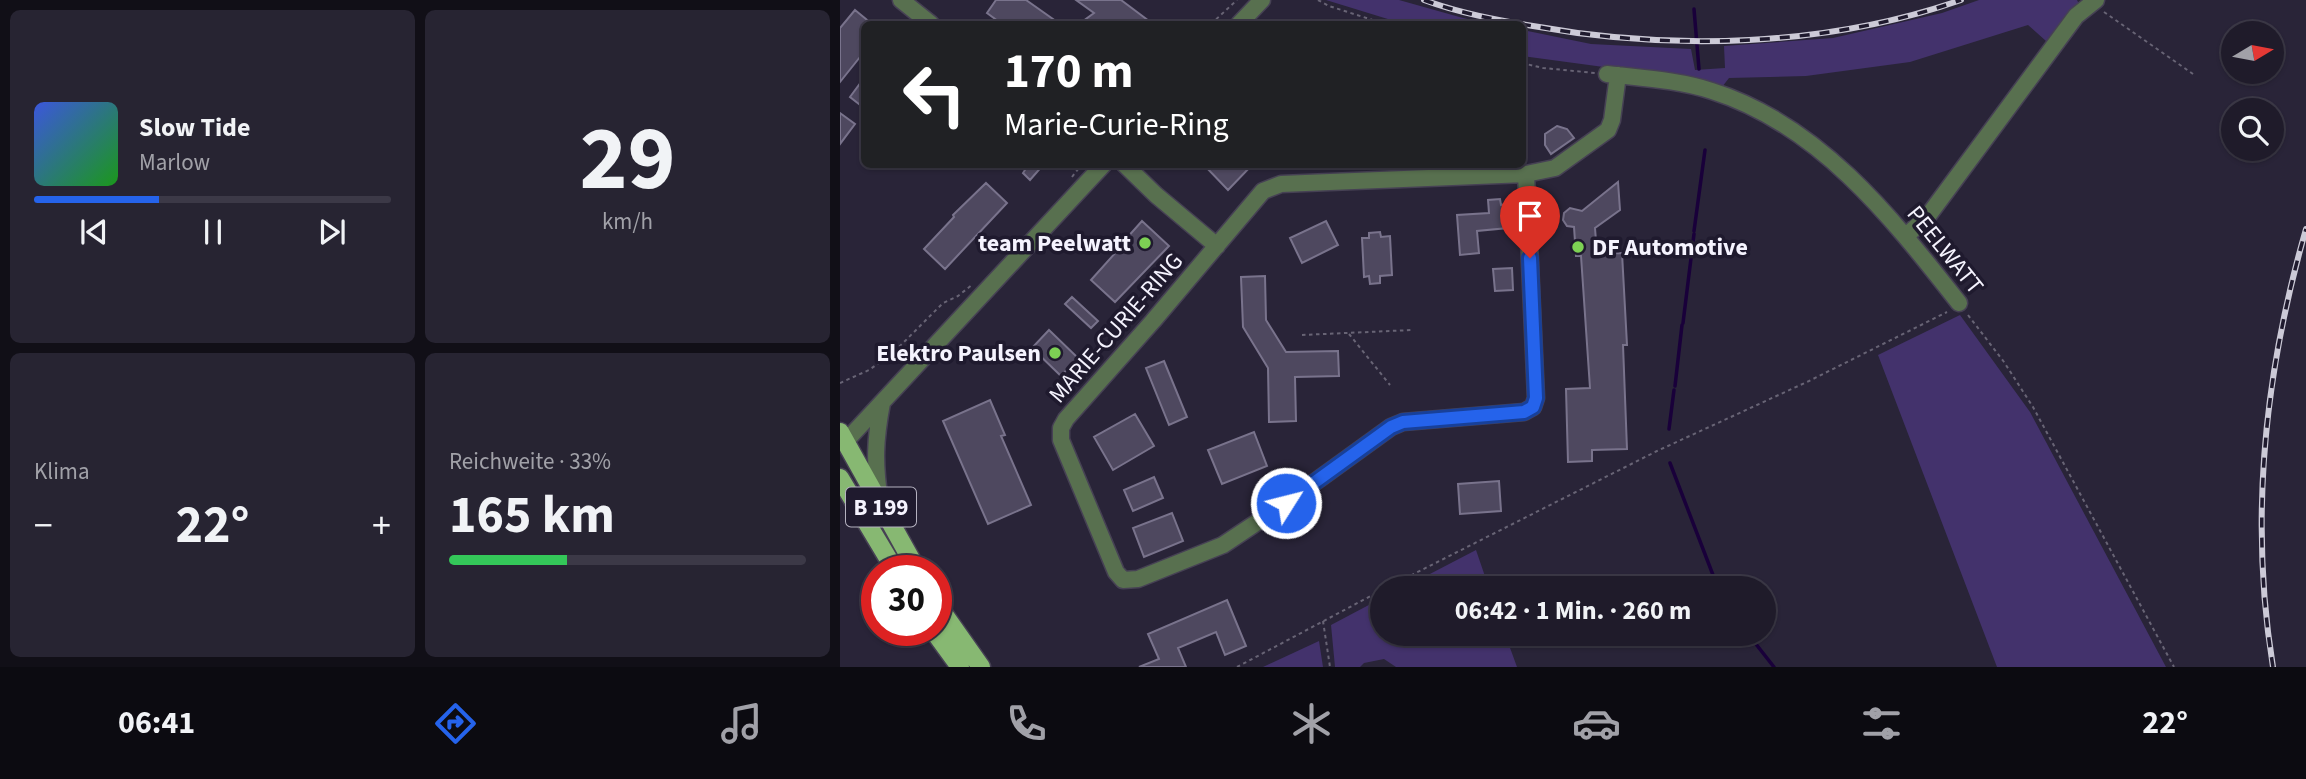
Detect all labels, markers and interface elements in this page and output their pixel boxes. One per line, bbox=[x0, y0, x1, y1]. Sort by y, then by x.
north arrow bbox=[2221, 21, 2284, 84]
map controls bbox=[2221, 21, 2284, 161]
text: 170 m bbox=[1004, 37, 1133, 107]
icon: left bbox=[889, 49, 980, 140]
text: 29 bbox=[579, 95, 676, 224]
button: search bbox=[2221, 98, 2284, 161]
text: Marie-Curie-Ring bbox=[1004, 102, 1229, 148]
text: Slow Tide bbox=[139, 109, 250, 146]
text: Marlow bbox=[139, 146, 210, 179]
pin bbox=[1500, 186, 1560, 258]
icon: arrive bbox=[1511, 197, 1549, 235]
street label: PEELWATT bbox=[1898, 198, 1992, 302]
text: km/h bbox=[602, 205, 653, 238]
icon: previous bbox=[75, 213, 113, 251]
icon: pause bbox=[194, 213, 232, 251]
icon: next bbox=[313, 213, 351, 251]
place label: team Peelwatt bbox=[978, 226, 1131, 261]
place label: DF Automotive bbox=[1592, 230, 1748, 265]
marker: team Peelwatt bbox=[1137, 235, 1153, 251]
marker: DF Automotive bbox=[1570, 239, 1586, 255]
street label: MARIE-CURIE-RING bbox=[1041, 245, 1191, 411]
place label: Elektro Paulsen bbox=[876, 336, 1041, 371]
marker: Elektro Paulsen bbox=[1047, 345, 1063, 361]
text: Reichweite · 33% bbox=[449, 445, 611, 478]
text: Klima bbox=[34, 455, 90, 488]
position arrow bbox=[1249, 466, 1323, 540]
text: 165 km bbox=[449, 479, 615, 553]
road number: B 199 bbox=[846, 488, 916, 526]
text: 22° bbox=[176, 489, 249, 563]
text: − bbox=[34, 499, 53, 553]
text: + bbox=[372, 499, 391, 553]
speed limit sign: 30 bbox=[861, 555, 952, 646]
text: 06:42 · 1 Min. · 260 m bbox=[1455, 592, 1691, 629]
icon: directions bbox=[431, 699, 480, 748]
icon: music bbox=[717, 699, 766, 748]
icon: phone bbox=[1002, 699, 1051, 748]
icon: climate bbox=[1287, 699, 1336, 748]
icon: car bbox=[1572, 699, 1621, 748]
icon: filters bbox=[1857, 699, 1906, 748]
text: 06:41 bbox=[118, 700, 195, 746]
text: 22° bbox=[2142, 700, 2188, 746]

